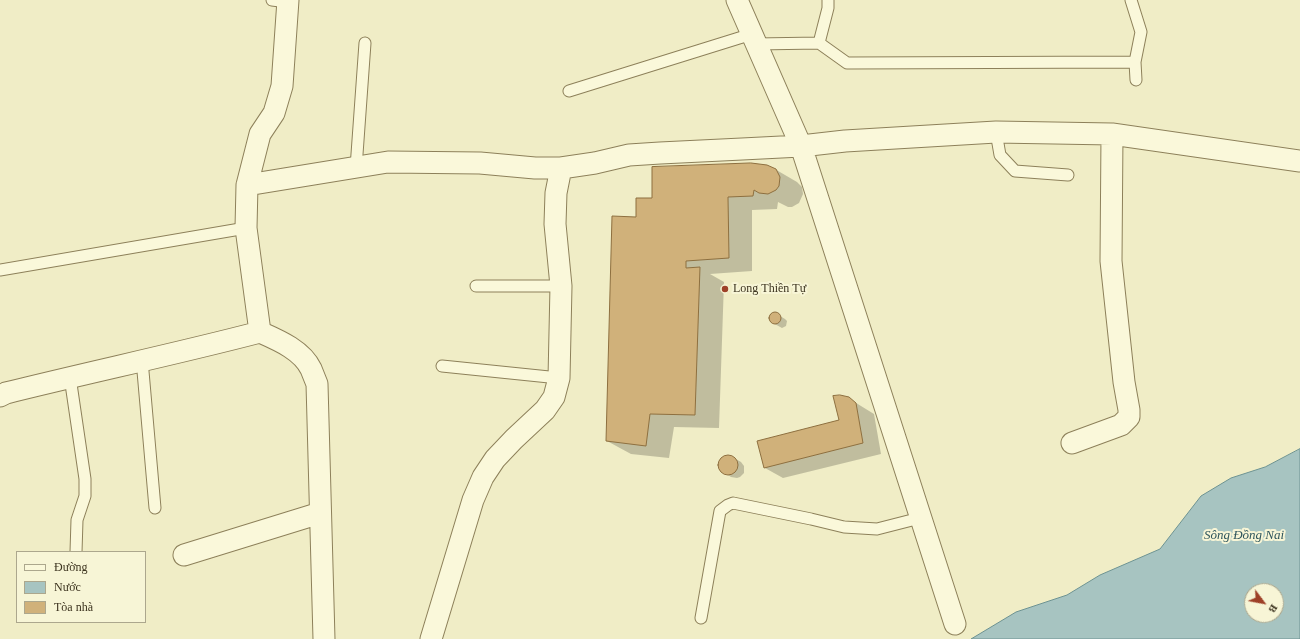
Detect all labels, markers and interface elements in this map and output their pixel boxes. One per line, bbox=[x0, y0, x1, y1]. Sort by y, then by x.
place label: Long Thiền Tự bbox=[733, 282, 806, 296]
marker: Long Thiền Tự bbox=[720, 284, 730, 294]
water label: Sông Đồng Nai bbox=[1204, 528, 1284, 544]
legend bbox=[16, 551, 146, 623]
text: Đường bbox=[54, 560, 88, 574]
text: Nước bbox=[54, 580, 81, 594]
north arrow bbox=[1244, 583, 1284, 623]
text: Tòa nhà bbox=[54, 600, 93, 614]
text: B bbox=[1266, 603, 1280, 615]

